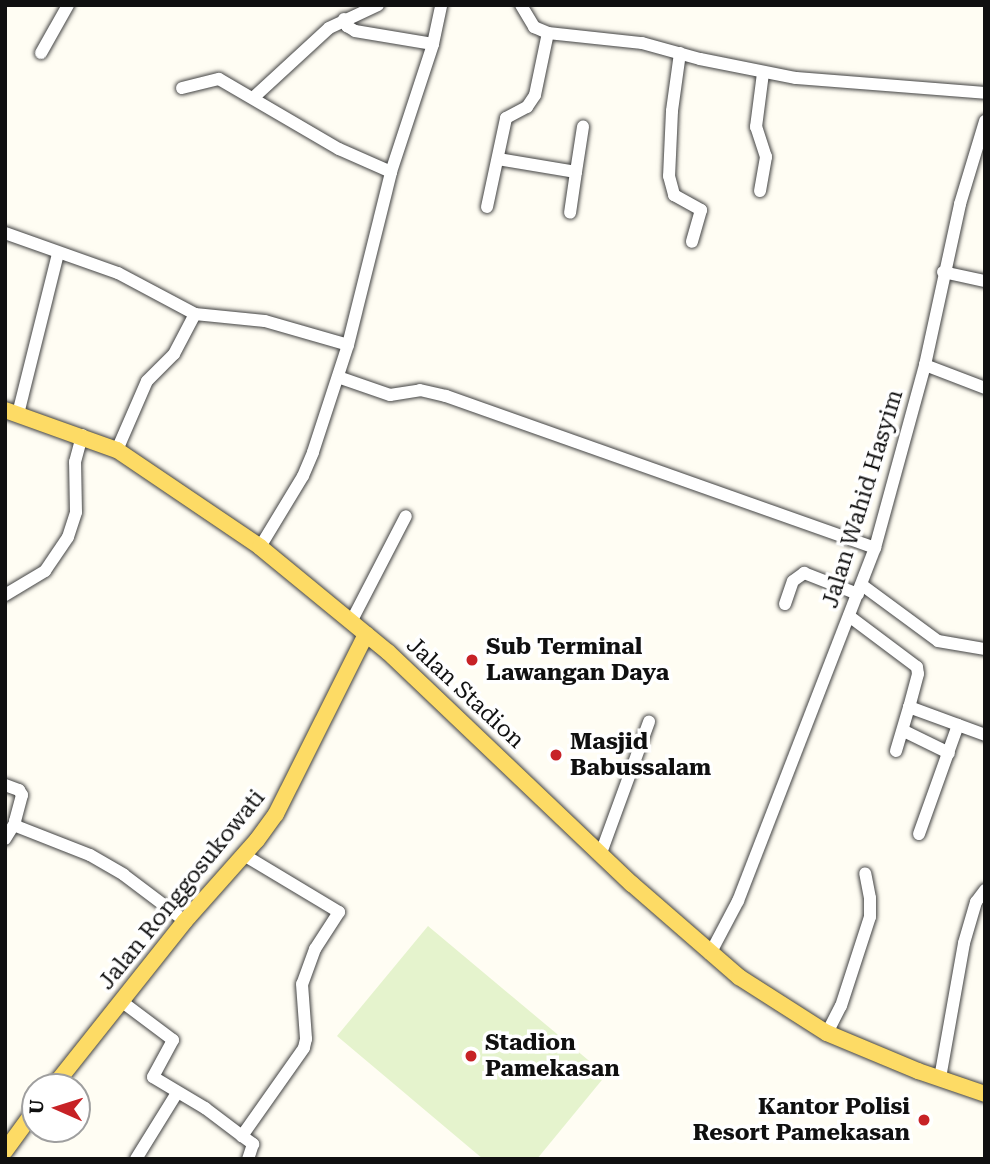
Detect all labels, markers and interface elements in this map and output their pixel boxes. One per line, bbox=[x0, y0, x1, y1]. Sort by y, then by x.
street label: Jalan Wahid Hasyim bbox=[817, 387, 909, 611]
street label: Jalan Stadion bbox=[400, 631, 530, 755]
place label: Sub Terminal Lawangan Daya bbox=[486, 633, 669, 687]
marker: Sub Terminal Lawangan Daya bbox=[464, 652, 480, 668]
place label: Masjid Babussalam bbox=[570, 728, 711, 782]
marker: Masjid Babussalam bbox=[548, 747, 564, 763]
street label: Jalan Ronggosukowati bbox=[93, 784, 271, 996]
place label: Stadion Pamekasan bbox=[485, 1029, 620, 1083]
marker: Stadion Pamekasan bbox=[463, 1048, 479, 1064]
north arrow bbox=[21, 1073, 91, 1143]
place label: Kantor Polisi Resort Pamekasan bbox=[693, 1093, 910, 1147]
text: U bbox=[25, 1099, 48, 1115]
marker: Kantor Polisi Resort Pamekasan bbox=[916, 1112, 932, 1128]

